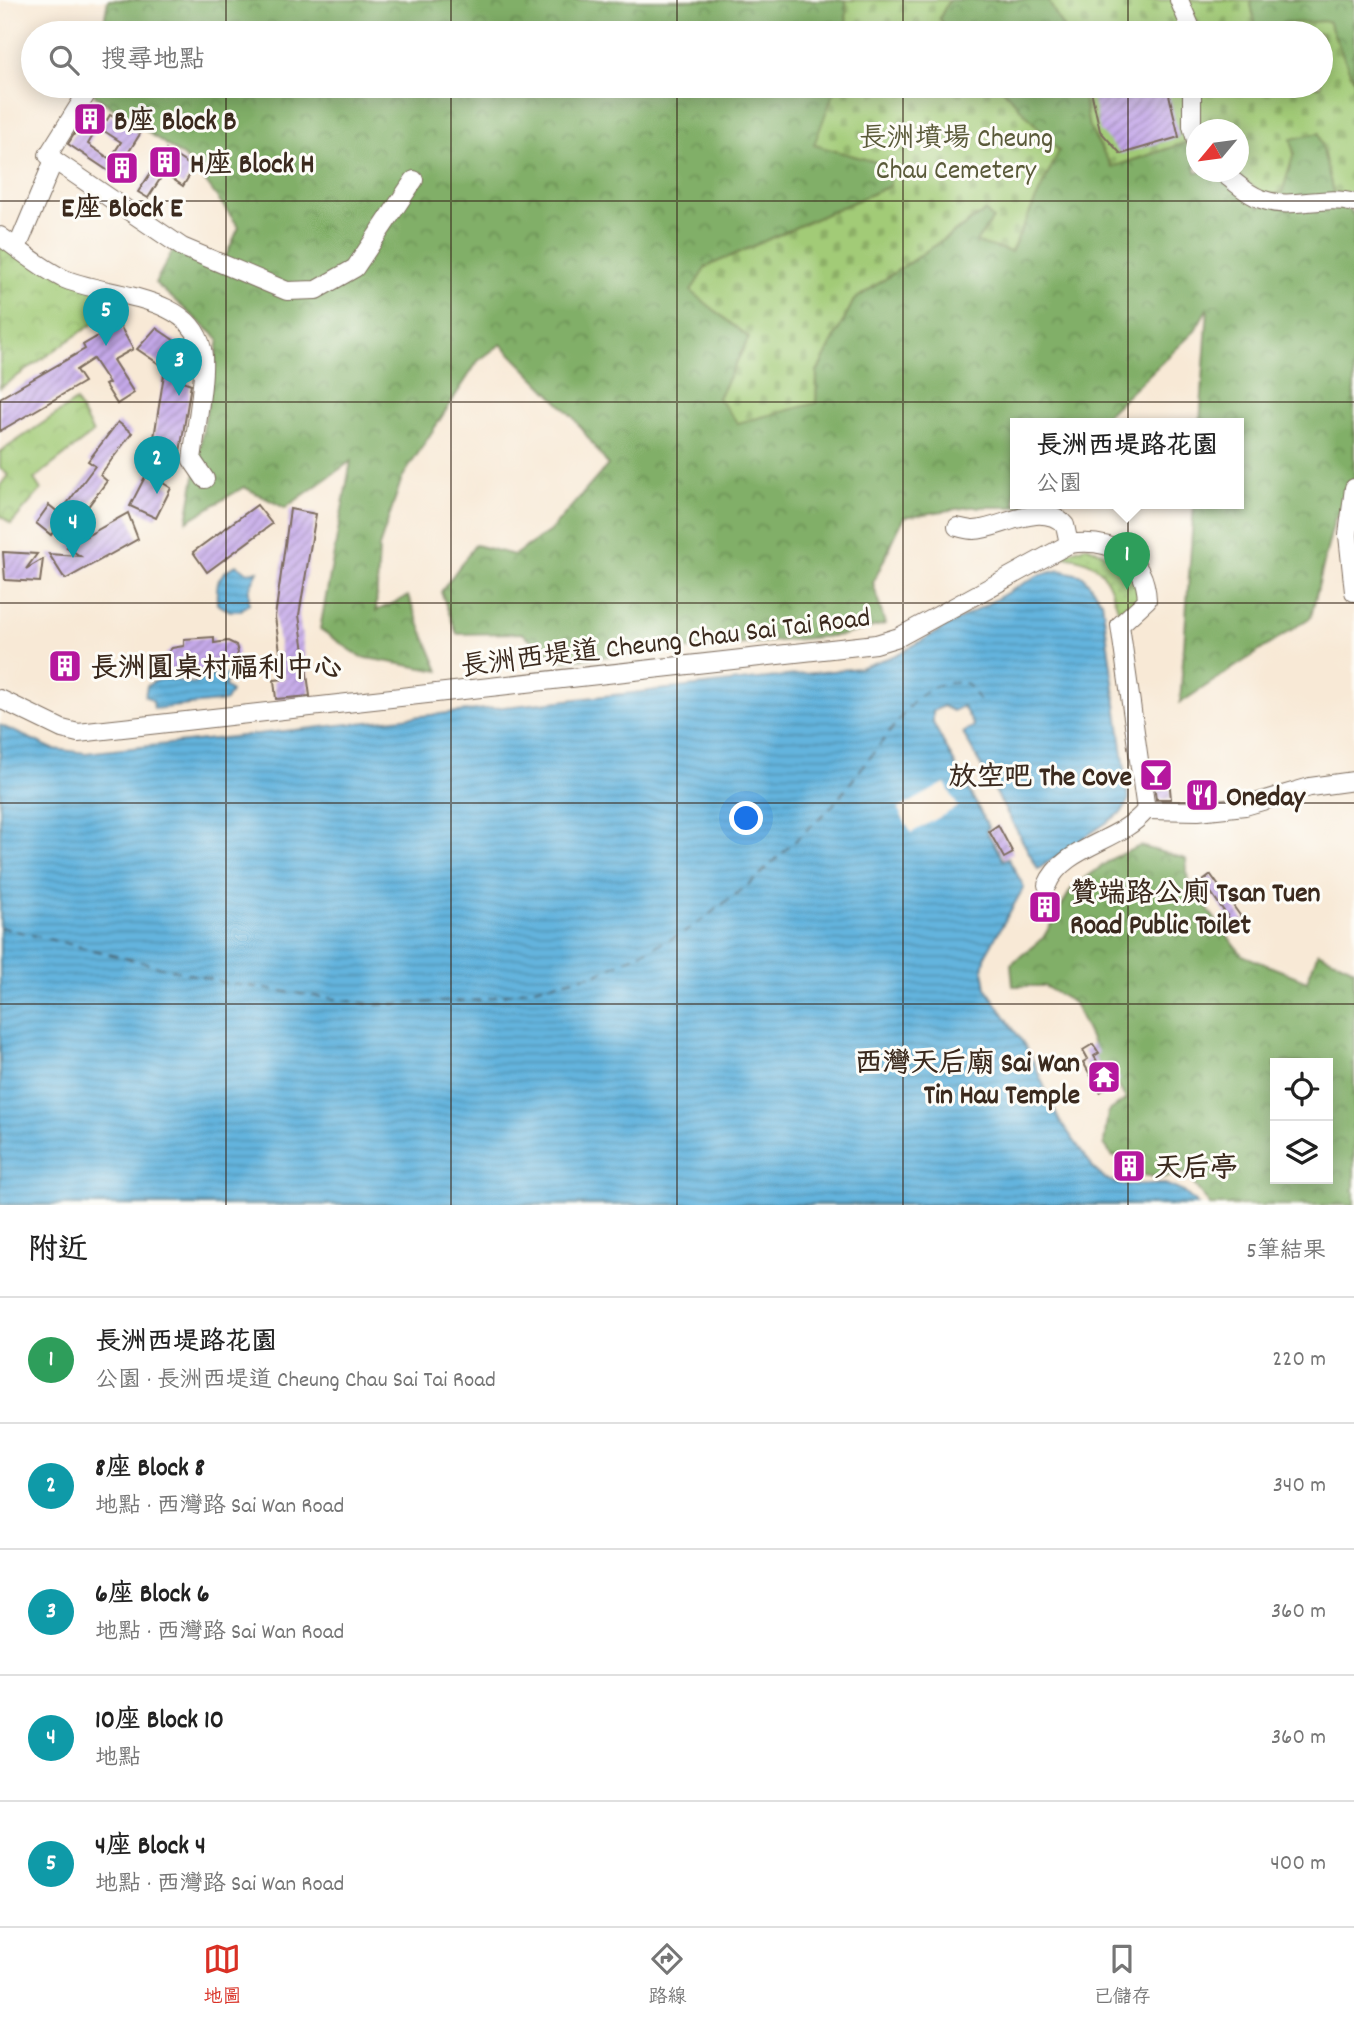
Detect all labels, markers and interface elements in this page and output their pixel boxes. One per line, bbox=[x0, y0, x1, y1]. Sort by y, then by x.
search box bbox=[21, 21, 1333, 98]
icon: search bbox=[45, 41, 83, 79]
text: 搜尋地點 bbox=[101, 43, 205, 80]
building icon: B座 Block B bbox=[71, 100, 109, 138]
place label: B座 Block B bbox=[114, 104, 237, 144]
north arrow bbox=[1186, 119, 1249, 182]
park label: 長洲墳場 Cheung Chau Cemetery bbox=[859, 121, 1053, 193]
building icon: H座 Block H bbox=[146, 143, 184, 181]
place label: H座 Block H bbox=[190, 147, 315, 187]
building icon: E座 Block E bbox=[103, 149, 141, 187]
place label: E座 Block E bbox=[61, 191, 183, 231]
pin: 5 bbox=[83, 288, 129, 346]
pin: 3 bbox=[156, 338, 202, 396]
popup bbox=[1010, 418, 1244, 509]
text: 長洲西堤路花園 bbox=[1036, 429, 1218, 466]
pin: 2 bbox=[134, 436, 180, 494]
text: 公園 bbox=[1036, 469, 1082, 502]
pin: 4 bbox=[50, 500, 96, 558]
pin: 1 bbox=[1104, 532, 1150, 590]
street label: 長洲西堤道 Cheung Chau Sai Tai Road bbox=[458, 600, 873, 690]
building icon: 長洲圓桌村福利中心 bbox=[46, 647, 84, 685]
place label: 長洲圓桌村福利中心 bbox=[90, 651, 342, 691]
bar icon: 放空吧 The Cove bbox=[1137, 756, 1175, 794]
place label: 放空吧 The Cove bbox=[949, 760, 1132, 800]
restaurant icon: Oneday bbox=[1183, 776, 1221, 814]
place label: Oneday bbox=[1226, 780, 1307, 820]
your location bbox=[729, 801, 763, 835]
place label: 贊端路公廁 Tsan Tuen Road Public Toilet bbox=[1070, 876, 1320, 948]
building icon: 贊端路公廁 Tsan Tuen Road Public Toilet bbox=[1026, 888, 1064, 926]
place label: 西灣天后廟 Sai Wan Tin Hau Temple bbox=[854, 1046, 1080, 1118]
temple icon: 西灣天后廟 Sai Wan Tin Hau Temple bbox=[1085, 1058, 1123, 1096]
map controls bbox=[1270, 1058, 1333, 1184]
button: locate bbox=[1270, 1058, 1333, 1121]
button: layers bbox=[1270, 1121, 1333, 1184]
building icon: 天后亭 bbox=[1110, 1147, 1148, 1185]
place label: 天后亭 bbox=[1154, 1151, 1238, 1191]
text: 附近 bbox=[28, 1231, 88, 1274]
text: 5筆結果 bbox=[1246, 1236, 1326, 1269]
text: 長洲西堤路花園 bbox=[95, 1325, 277, 1362]
text: 1 bbox=[48, 1344, 54, 1377]
text: 220 m bbox=[1272, 1344, 1326, 1377]
text: 公園 · 長洲西堤道 Cheung Chau Sai Tai Road bbox=[95, 1365, 496, 1398]
text: 8座 Block 8 bbox=[95, 1451, 205, 1488]
text: 2 bbox=[46, 1470, 56, 1503]
text: 340 m bbox=[1273, 1470, 1326, 1503]
text: 地點 · 西灣路 Sai Wan Road bbox=[95, 1491, 344, 1524]
text: 6座 Block 6 bbox=[95, 1577, 210, 1614]
text: 3 bbox=[46, 1596, 56, 1629]
text: 360 m bbox=[1271, 1596, 1326, 1629]
text: 地點 · 西灣路 Sai Wan Road bbox=[95, 1617, 344, 1650]
text: 10座 Block 10 bbox=[95, 1703, 224, 1740]
text: 4 bbox=[46, 1722, 56, 1755]
text: 360 m bbox=[1271, 1722, 1326, 1755]
text: 地點 bbox=[95, 1743, 141, 1776]
text: 4座 Block 4 bbox=[95, 1829, 206, 1866]
text: 5 bbox=[46, 1848, 56, 1881]
text: 400 m bbox=[1270, 1848, 1326, 1881]
text: 地點 · 西灣路 Sai Wan Road bbox=[95, 1869, 344, 1902]
tab: 地圖 bbox=[203, 1940, 242, 2012]
tab: 路線 bbox=[648, 1940, 687, 2012]
tab: 已儲存 bbox=[1093, 1940, 1151, 2012]

